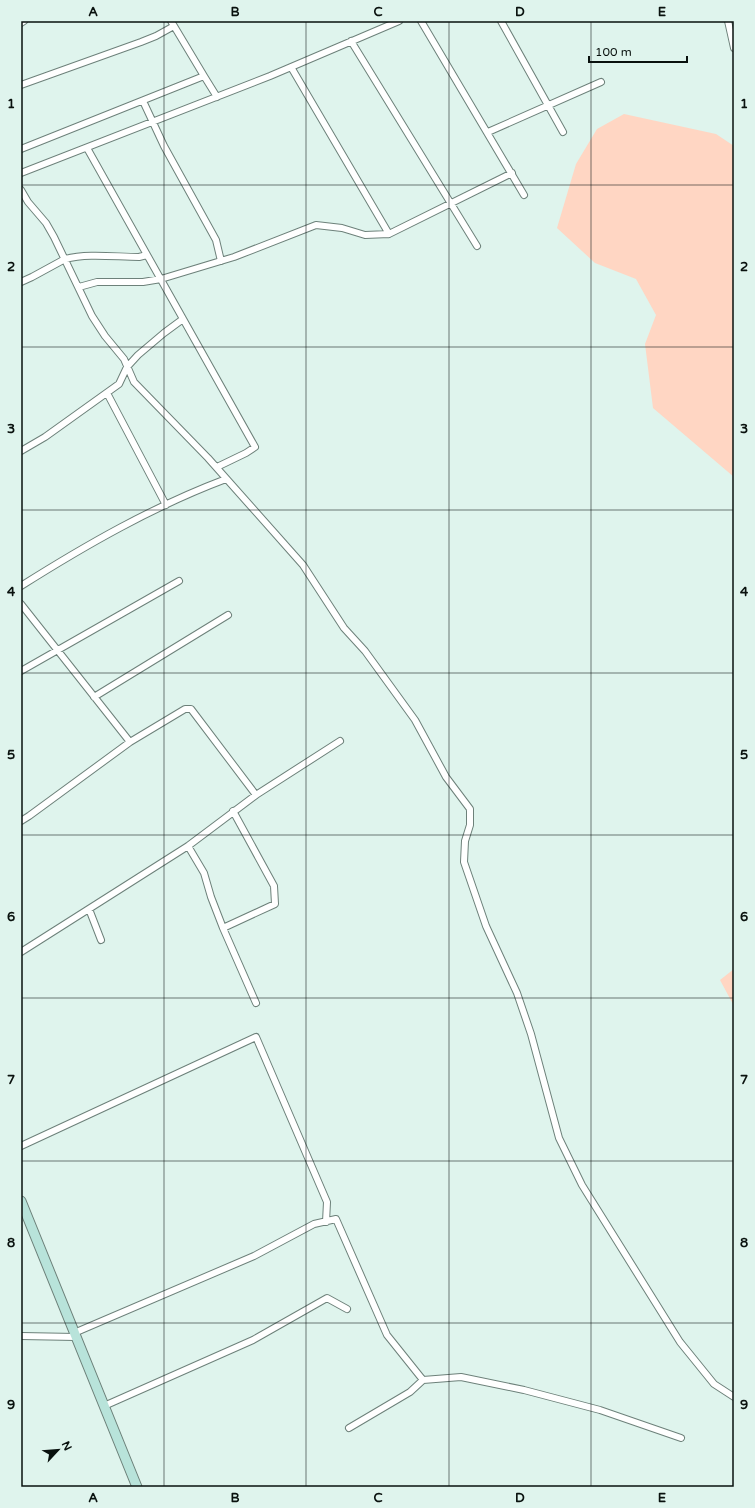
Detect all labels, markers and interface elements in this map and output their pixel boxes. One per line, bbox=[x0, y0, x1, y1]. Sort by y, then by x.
text: A bbox=[88, 4, 98, 20]
text: B bbox=[230, 4, 240, 20]
text: C bbox=[373, 4, 383, 20]
text: D bbox=[515, 4, 525, 20]
text: E bbox=[658, 4, 666, 20]
scale bar bbox=[589, 38, 687, 64]
text: 100 m bbox=[595, 45, 632, 59]
text: 1 bbox=[7, 96, 15, 112]
text: 1 bbox=[740, 96, 748, 112]
text: 2 bbox=[7, 259, 15, 275]
text: 2 bbox=[740, 259, 748, 275]
text: 3 bbox=[7, 421, 15, 437]
text: 3 bbox=[740, 421, 748, 437]
text: 4 bbox=[7, 584, 16, 600]
text: 4 bbox=[740, 584, 749, 600]
text: 5 bbox=[7, 747, 15, 763]
text: 5 bbox=[740, 747, 748, 763]
text: 6 bbox=[7, 909, 15, 925]
text: 6 bbox=[740, 909, 748, 925]
text: 7 bbox=[7, 1072, 15, 1088]
text: 7 bbox=[740, 1072, 748, 1088]
text: 8 bbox=[7, 1235, 15, 1251]
text: 8 bbox=[740, 1235, 748, 1251]
text: 9 bbox=[7, 1397, 15, 1413]
text: 9 bbox=[740, 1397, 748, 1413]
north arrow bbox=[38, 1430, 78, 1470]
text: N bbox=[59, 1439, 74, 1453]
text: A bbox=[88, 1490, 98, 1506]
text: B bbox=[230, 1490, 240, 1506]
text: C bbox=[373, 1490, 383, 1506]
text: D bbox=[515, 1490, 525, 1506]
text: E bbox=[658, 1490, 666, 1506]

